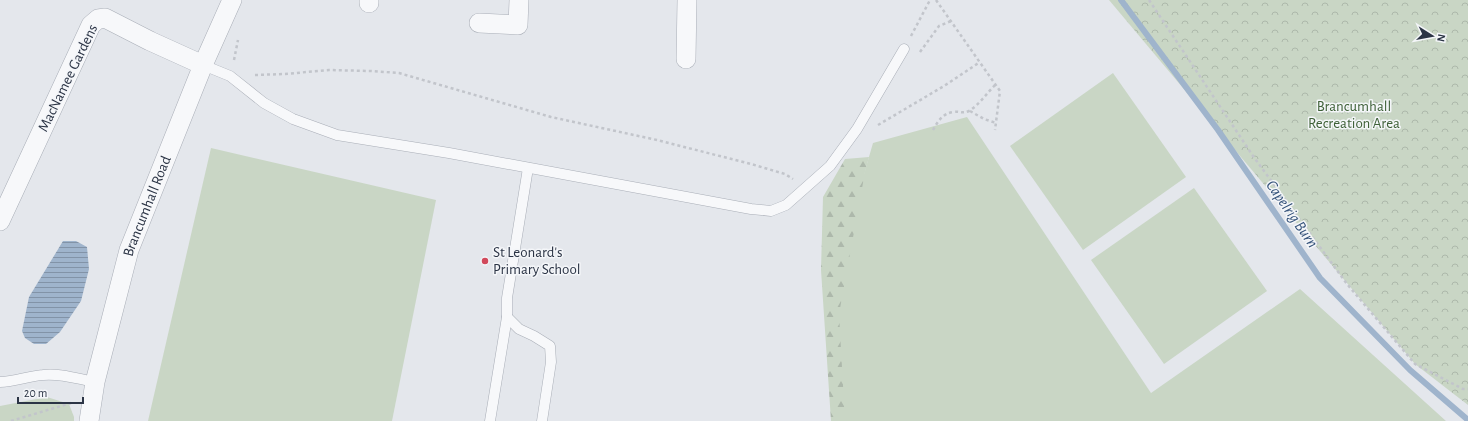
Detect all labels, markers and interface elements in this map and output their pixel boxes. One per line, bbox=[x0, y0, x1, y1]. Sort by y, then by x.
north arrow bbox=[1412, 16, 1452, 56]
street label: MacNamee Gardens bbox=[36, 22, 100, 134]
text: N bbox=[1435, 33, 1447, 43]
park label: Brancumhall Recreation Area bbox=[1308, 99, 1400, 131]
street label: Brancumhall Road bbox=[120, 153, 173, 258]
water label: Capelrig Burn bbox=[1262, 177, 1321, 251]
place label: St Leonard's Primary School bbox=[493, 245, 581, 277]
marker: St Leonard's Primary School bbox=[480, 256, 490, 266]
scale bar bbox=[18, 379, 83, 405]
text: 20 m bbox=[24, 387, 47, 399]

